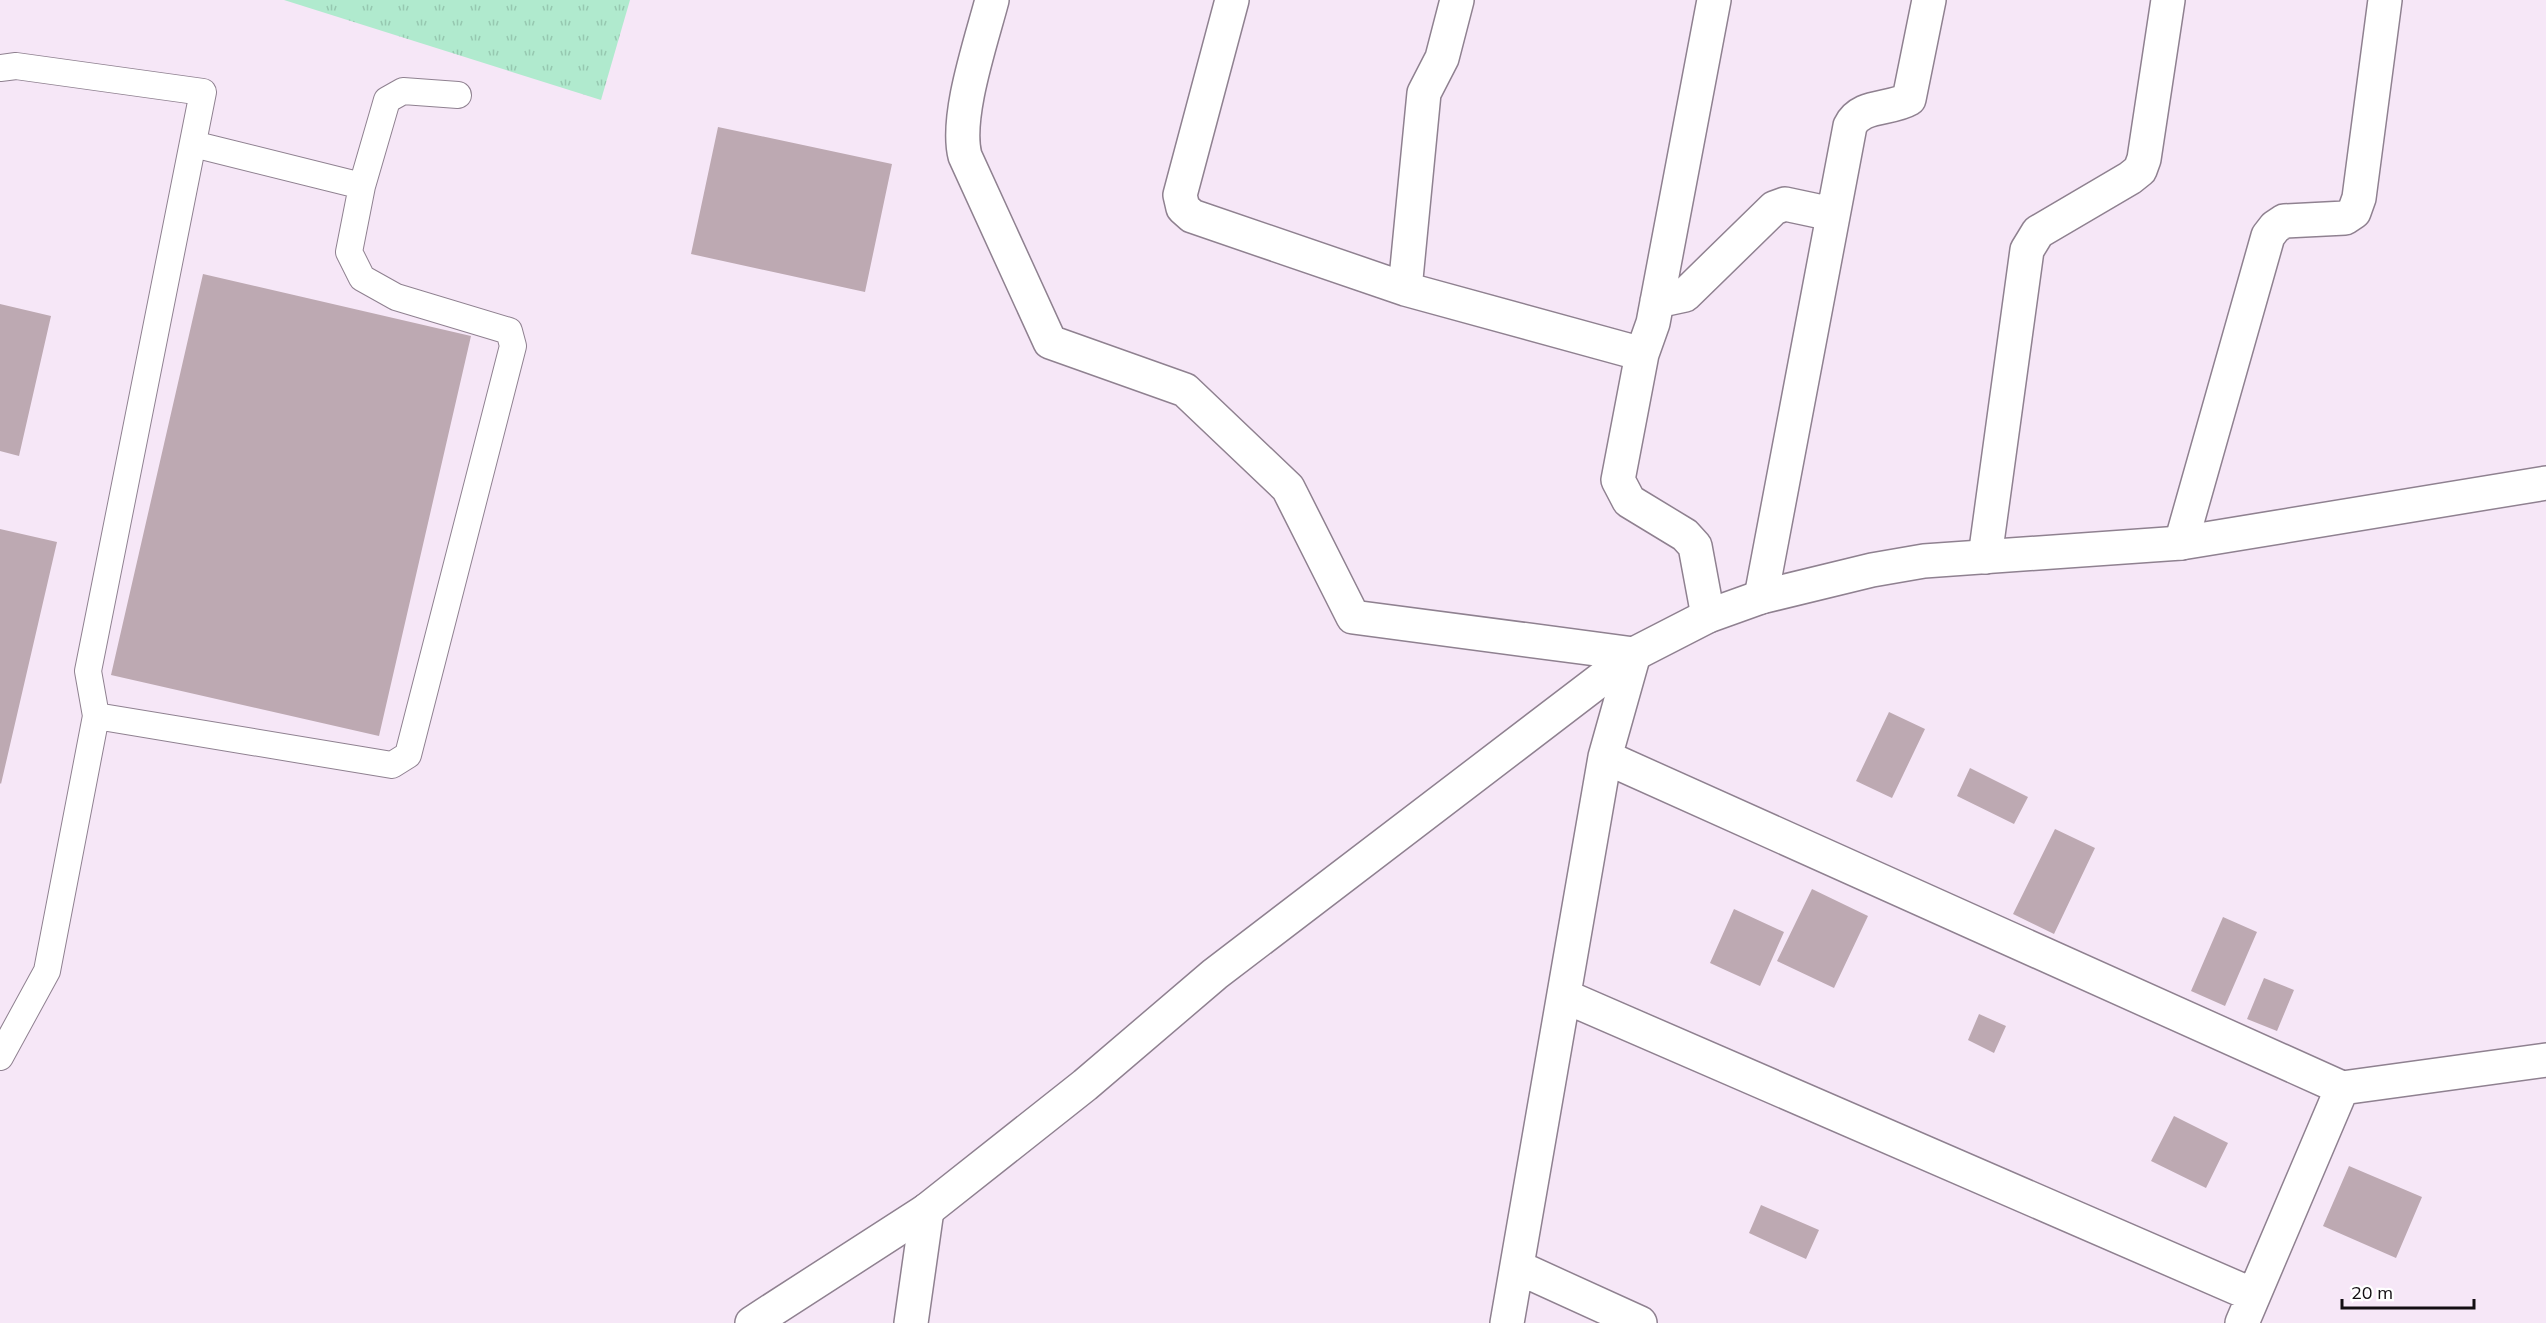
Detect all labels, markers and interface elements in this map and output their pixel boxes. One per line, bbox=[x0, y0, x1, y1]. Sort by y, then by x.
scale bar bbox=[2342, 1272, 2474, 1310]
text: 20 m bbox=[2351, 1281, 2393, 1304]

